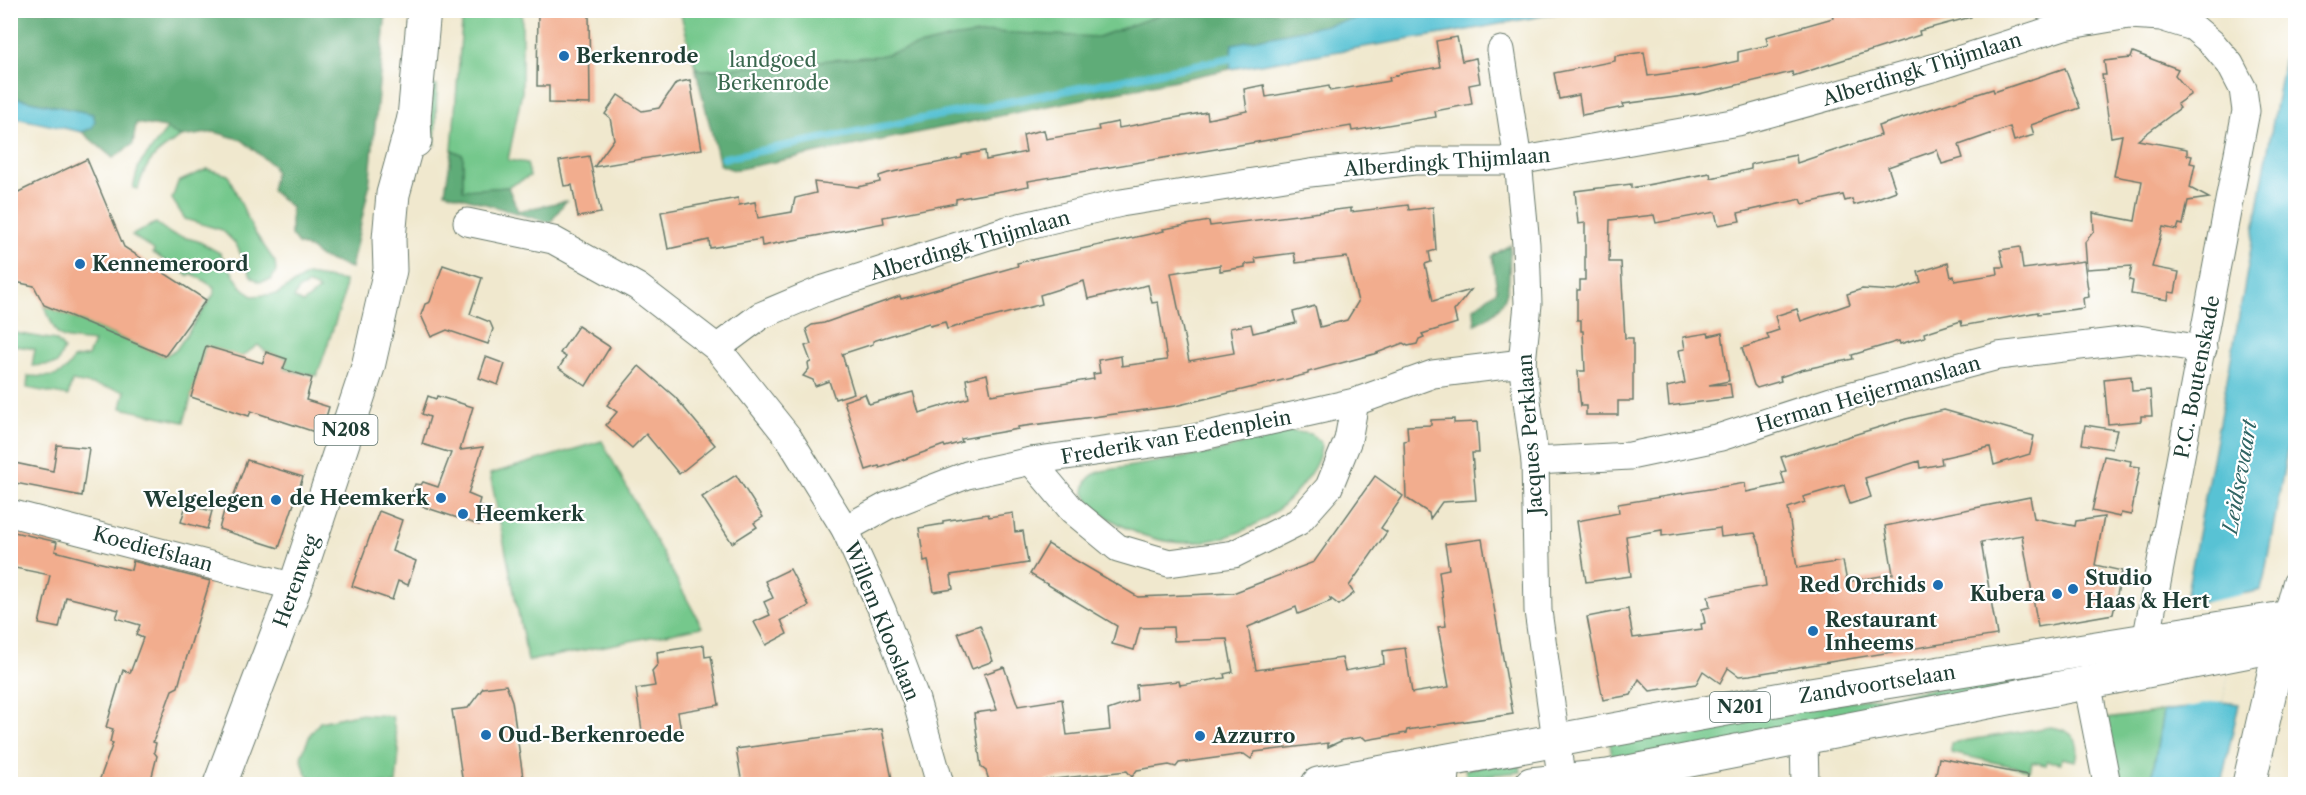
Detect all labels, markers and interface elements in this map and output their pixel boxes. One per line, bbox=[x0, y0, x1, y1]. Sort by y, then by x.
street label: Alberdingk Thijmlaan bbox=[1819, 27, 2025, 111]
place label: Berkenrode bbox=[576, 44, 698, 68]
park label: landgoed Berkenrode bbox=[717, 48, 829, 95]
marker: Berkenrode bbox=[557, 49, 571, 63]
street label: Alberdingk Thijmlaan bbox=[1342, 143, 1552, 181]
street label: Alberdingk Thijmlaan bbox=[866, 205, 1073, 285]
place label: Kennemeroord bbox=[92, 252, 249, 276]
marker: Kennemeroord bbox=[73, 257, 87, 271]
street label: P.C. Boutenskade bbox=[2169, 293, 2225, 461]
street label: Herman Heijermanslaan bbox=[1753, 350, 1984, 438]
street label: Jacques Perklaan bbox=[1512, 352, 1548, 518]
street label: Frederik van Eedenplein bbox=[1059, 405, 1294, 469]
road number: N208 bbox=[314, 415, 378, 445]
water label: Leidsevaart bbox=[2217, 416, 2262, 538]
place label: de Heemkerk bbox=[290, 486, 430, 510]
place label: Welgelegen bbox=[142, 488, 264, 512]
marker: de Heemkerk bbox=[434, 491, 448, 505]
marker: Welgelegen bbox=[269, 493, 283, 507]
place label: Heemkerk bbox=[475, 502, 585, 526]
marker: Heemkerk bbox=[456, 507, 470, 521]
street label: Koediefslaan bbox=[90, 521, 216, 577]
street label: Herenweg bbox=[268, 531, 324, 631]
street label: Willem Klooslaan bbox=[839, 537, 925, 704]
place label: Studio Haas & Hert bbox=[2085, 566, 2209, 613]
place label: Red Orchids bbox=[1799, 573, 1926, 597]
marker: Red Orchids bbox=[1931, 578, 1945, 592]
place label: Kubera bbox=[1970, 582, 2045, 606]
marker: Studio Haas & Hert bbox=[2066, 582, 2080, 596]
marker: Kubera bbox=[2050, 587, 2064, 601]
place label: Restaurant Inheems bbox=[1825, 608, 1937, 655]
marker: Restaurant Inheems bbox=[1806, 624, 1820, 638]
street label: Zandvoortselaan bbox=[1797, 660, 1958, 708]
road number: N201 bbox=[1710, 692, 1770, 722]
place label: Oud-Berkenroede bbox=[498, 723, 685, 747]
place label: Azzurro bbox=[1211, 724, 1295, 748]
marker: Oud-Berkenroede bbox=[479, 728, 493, 742]
marker: Azzurro bbox=[1193, 729, 1207, 743]

